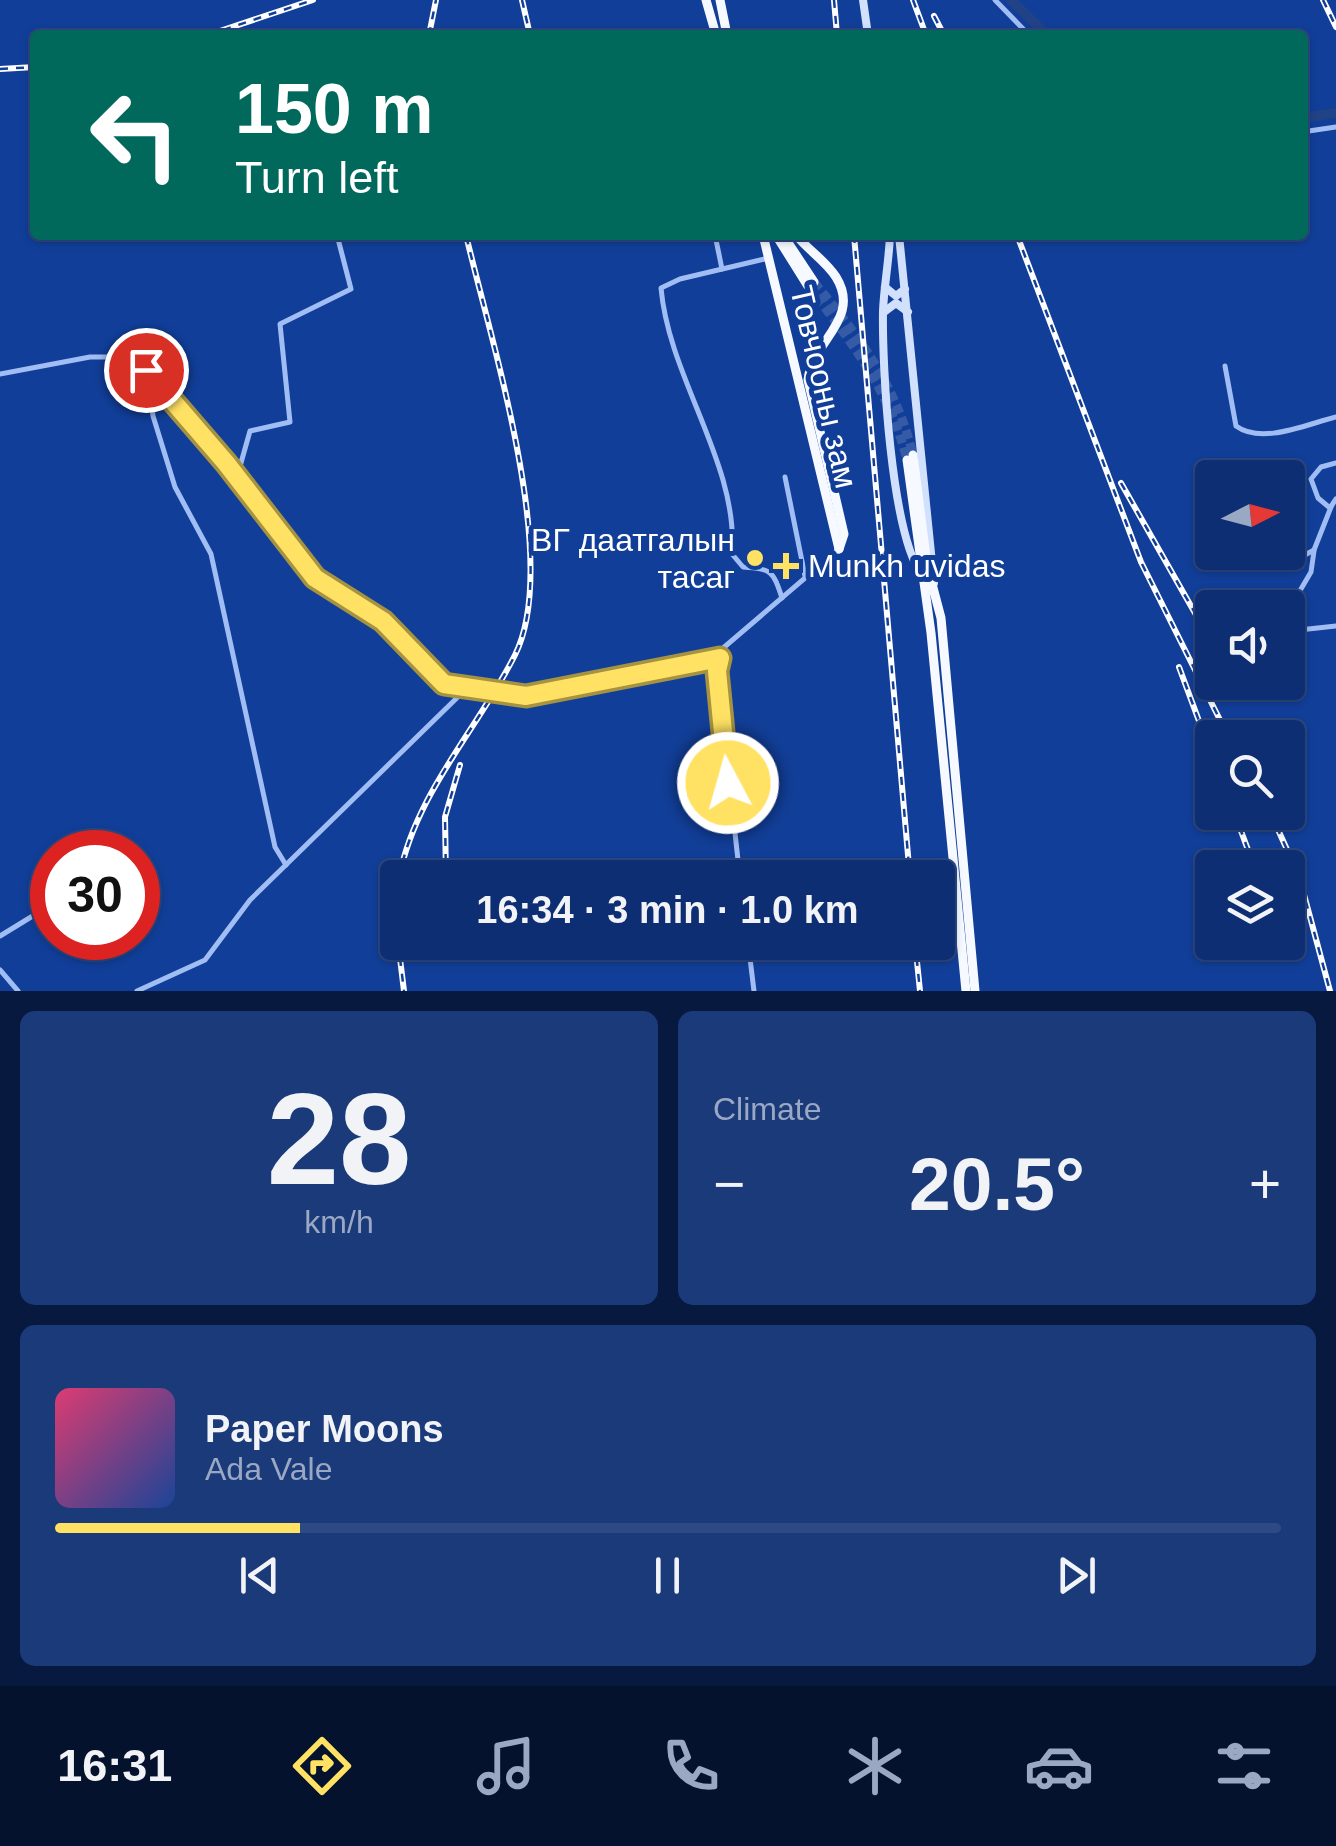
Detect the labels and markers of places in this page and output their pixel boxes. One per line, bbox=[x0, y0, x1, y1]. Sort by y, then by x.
pin bbox=[104, 328, 189, 413]
place label: ВГ даатгалын тасаг bbox=[531, 522, 735, 595]
marker: ВГ даатгалын тасаг bbox=[744, 547, 766, 569]
place label: Munkh uvidas bbox=[808, 548, 1005, 584]
marker: Munkh uvidas bbox=[773, 553, 799, 579]

